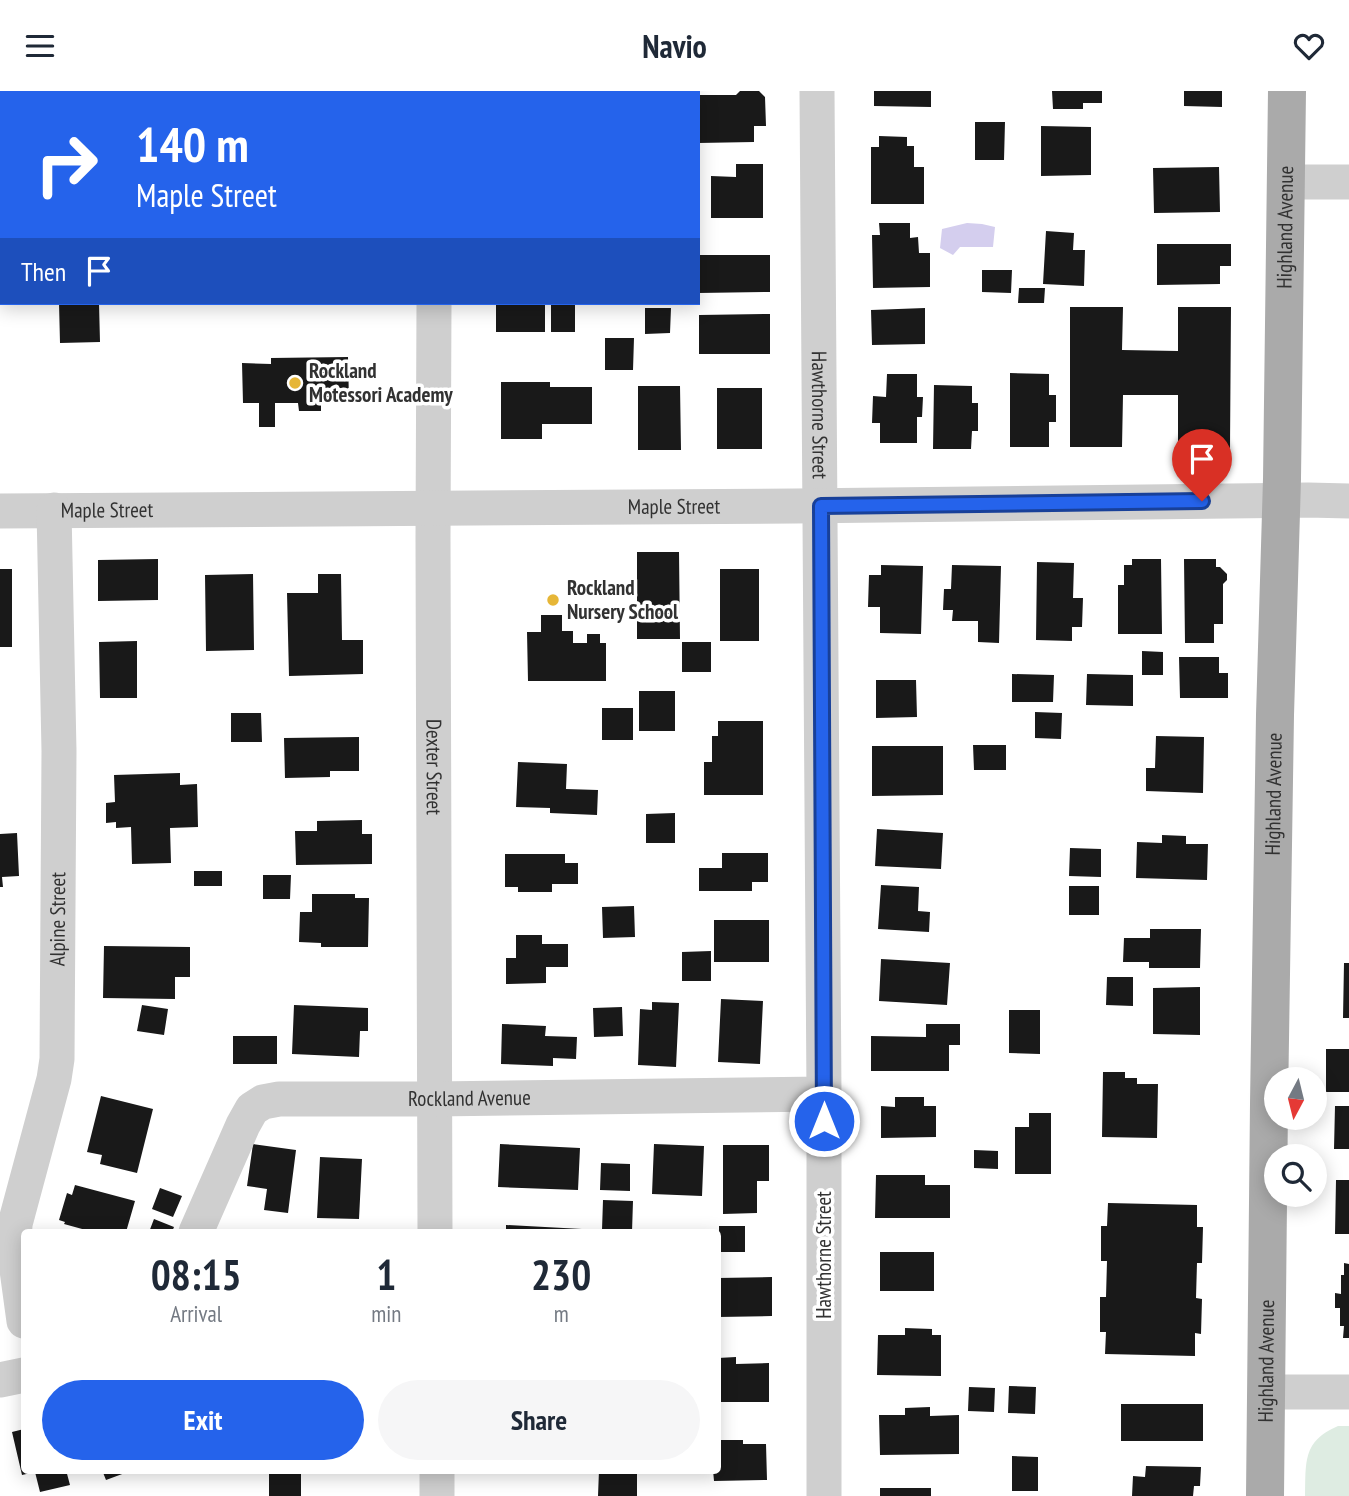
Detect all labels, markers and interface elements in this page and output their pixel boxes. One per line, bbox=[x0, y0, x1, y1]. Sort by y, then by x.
text: Navio bbox=[642, 25, 707, 67]
icon: menu bbox=[21, 27, 59, 65]
icon: heart bbox=[1290, 27, 1328, 65]
text: 140 m bbox=[136, 112, 249, 176]
icon: right bbox=[21, 119, 112, 210]
street label: Highland Avenue bbox=[1270, 166, 1299, 289]
text: Maple Street bbox=[136, 174, 277, 216]
icon: arrive bbox=[80, 252, 118, 290]
text: Then bbox=[21, 255, 66, 288]
street label: Hawthorne Street bbox=[806, 351, 834, 479]
place label: Rockland Motessori Academy bbox=[309, 357, 453, 408]
marker: Rockland Motessori Academy bbox=[287, 375, 303, 391]
pin bbox=[1172, 429, 1232, 501]
icon: arrive bbox=[1183, 440, 1221, 478]
street label: Maple Street bbox=[628, 492, 721, 520]
street label: Maple Street bbox=[61, 496, 154, 524]
place label: Rockland Nursery School bbox=[567, 574, 679, 625]
marker: Rockland Nursery School bbox=[545, 592, 561, 608]
street label: Dexter Street bbox=[421, 719, 448, 815]
street label: Highland Avenue bbox=[1259, 732, 1288, 856]
street label: Alpine Street bbox=[44, 872, 71, 966]
north arrow bbox=[1264, 1067, 1326, 1131]
map controls bbox=[1264, 1067, 1327, 1207]
street label: Rockland Avenue bbox=[408, 1084, 531, 1112]
position arrow bbox=[787, 1084, 861, 1158]
button: search bbox=[1264, 1144, 1327, 1207]
street label: Hawthorne Street bbox=[810, 1191, 837, 1319]
text: 08:15 bbox=[151, 1247, 242, 1302]
text: 1 bbox=[376, 1247, 396, 1302]
text: 230 bbox=[531, 1247, 591, 1302]
text: Arrival bbox=[170, 1299, 222, 1328]
text: min bbox=[371, 1299, 401, 1328]
text: m bbox=[554, 1299, 569, 1328]
street label: Highland Avenue bbox=[1252, 1299, 1280, 1423]
button: Exit bbox=[42, 1380, 364, 1460]
button: Share bbox=[378, 1380, 700, 1460]

